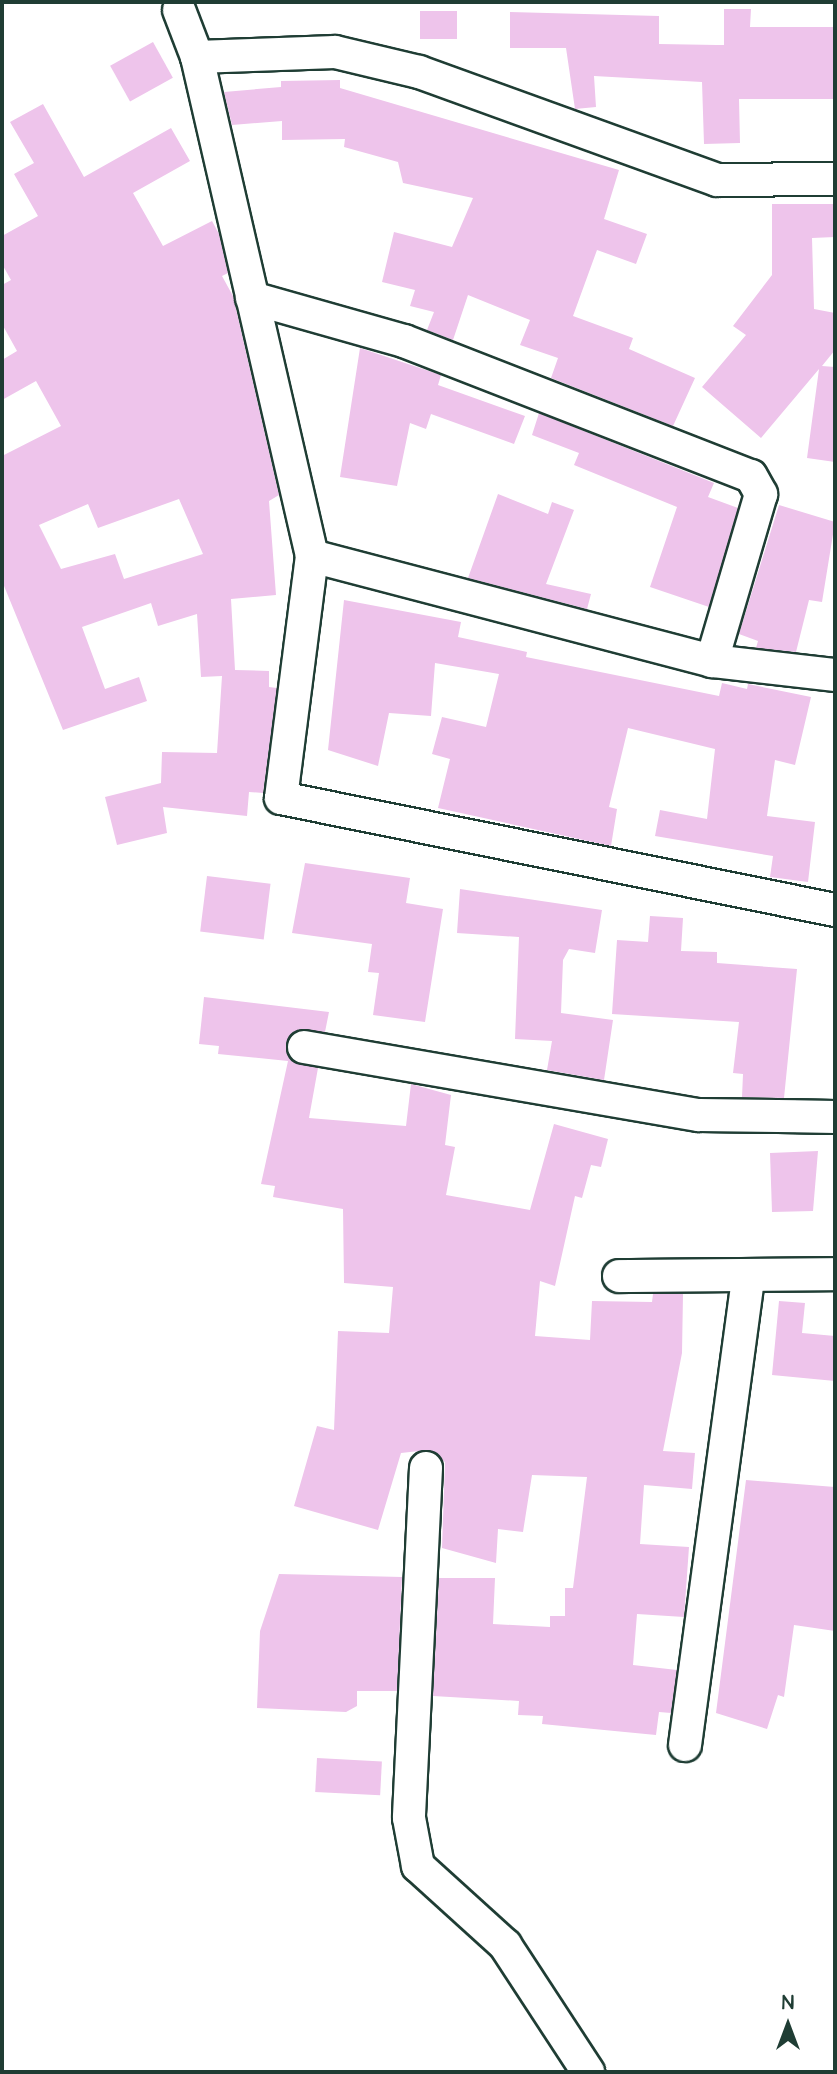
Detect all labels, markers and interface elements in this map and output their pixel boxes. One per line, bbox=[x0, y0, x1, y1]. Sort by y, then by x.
north arrow bbox=[753, 1990, 823, 2060]
text: N bbox=[782, 1990, 794, 2017]

